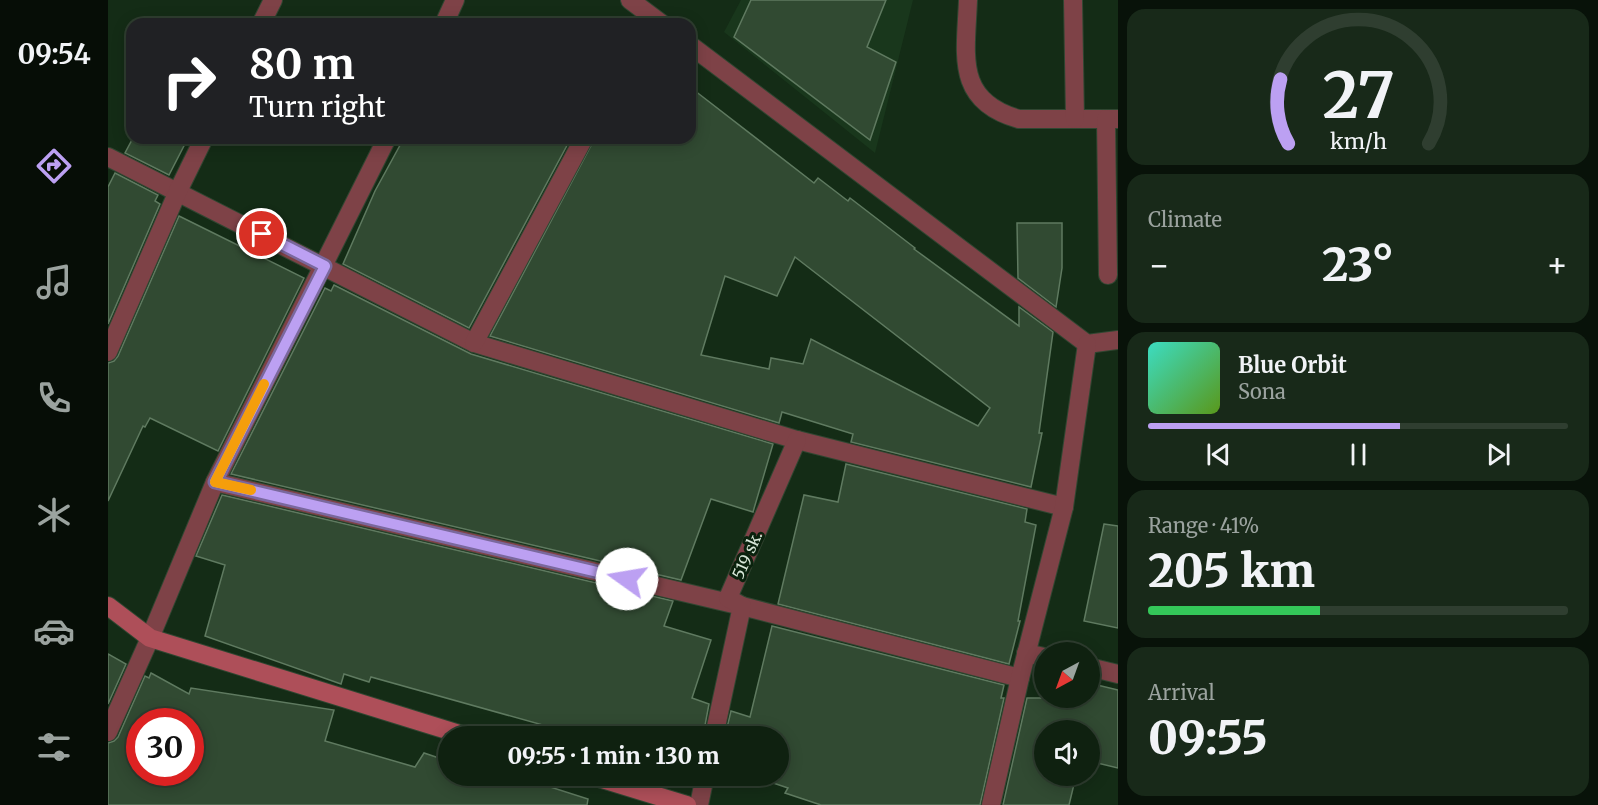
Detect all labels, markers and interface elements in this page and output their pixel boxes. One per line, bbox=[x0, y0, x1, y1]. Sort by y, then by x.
text: 09:54 bbox=[17, 37, 91, 71]
text: 80 m bbox=[249, 38, 355, 90]
icon: right bbox=[150, 42, 228, 120]
text: 27 bbox=[1322, 57, 1394, 135]
text: Turn right bbox=[249, 90, 386, 124]
text: km/h bbox=[1330, 128, 1386, 155]
icon: directions bbox=[33, 145, 75, 187]
text: Climate bbox=[1148, 207, 1222, 232]
pin bbox=[236, 208, 287, 259]
icon: arrive bbox=[245, 217, 278, 250]
text: 23° bbox=[1322, 237, 1394, 293]
text: − bbox=[1148, 245, 1170, 286]
text: + bbox=[1546, 245, 1568, 286]
icon: music bbox=[33, 261, 75, 303]
text: Blue Orbit bbox=[1238, 351, 1347, 379]
icon: phone bbox=[33, 377, 75, 419]
text: Sona bbox=[1238, 379, 1286, 404]
icon: previous bbox=[1202, 438, 1235, 471]
icon: pause bbox=[1342, 438, 1375, 471]
icon: next bbox=[1482, 438, 1515, 471]
icon: climate bbox=[33, 494, 75, 536]
text: Range · 41% bbox=[1148, 513, 1259, 538]
street label: 519 sk. bbox=[728, 528, 766, 582]
text: 205 km bbox=[1148, 543, 1315, 599]
position arrow bbox=[595, 547, 659, 611]
icon: car bbox=[33, 610, 75, 652]
north arrow bbox=[1034, 642, 1100, 708]
map controls bbox=[1034, 642, 1100, 786]
text: Arrival bbox=[1148, 680, 1215, 705]
speed limit sign: 30 bbox=[126, 708, 204, 786]
text: 09:55 bbox=[1148, 710, 1267, 766]
button: sound bbox=[1034, 720, 1100, 786]
icon: filters bbox=[33, 726, 75, 768]
text: 09:55 · 1 min · 130 m bbox=[507, 742, 720, 770]

